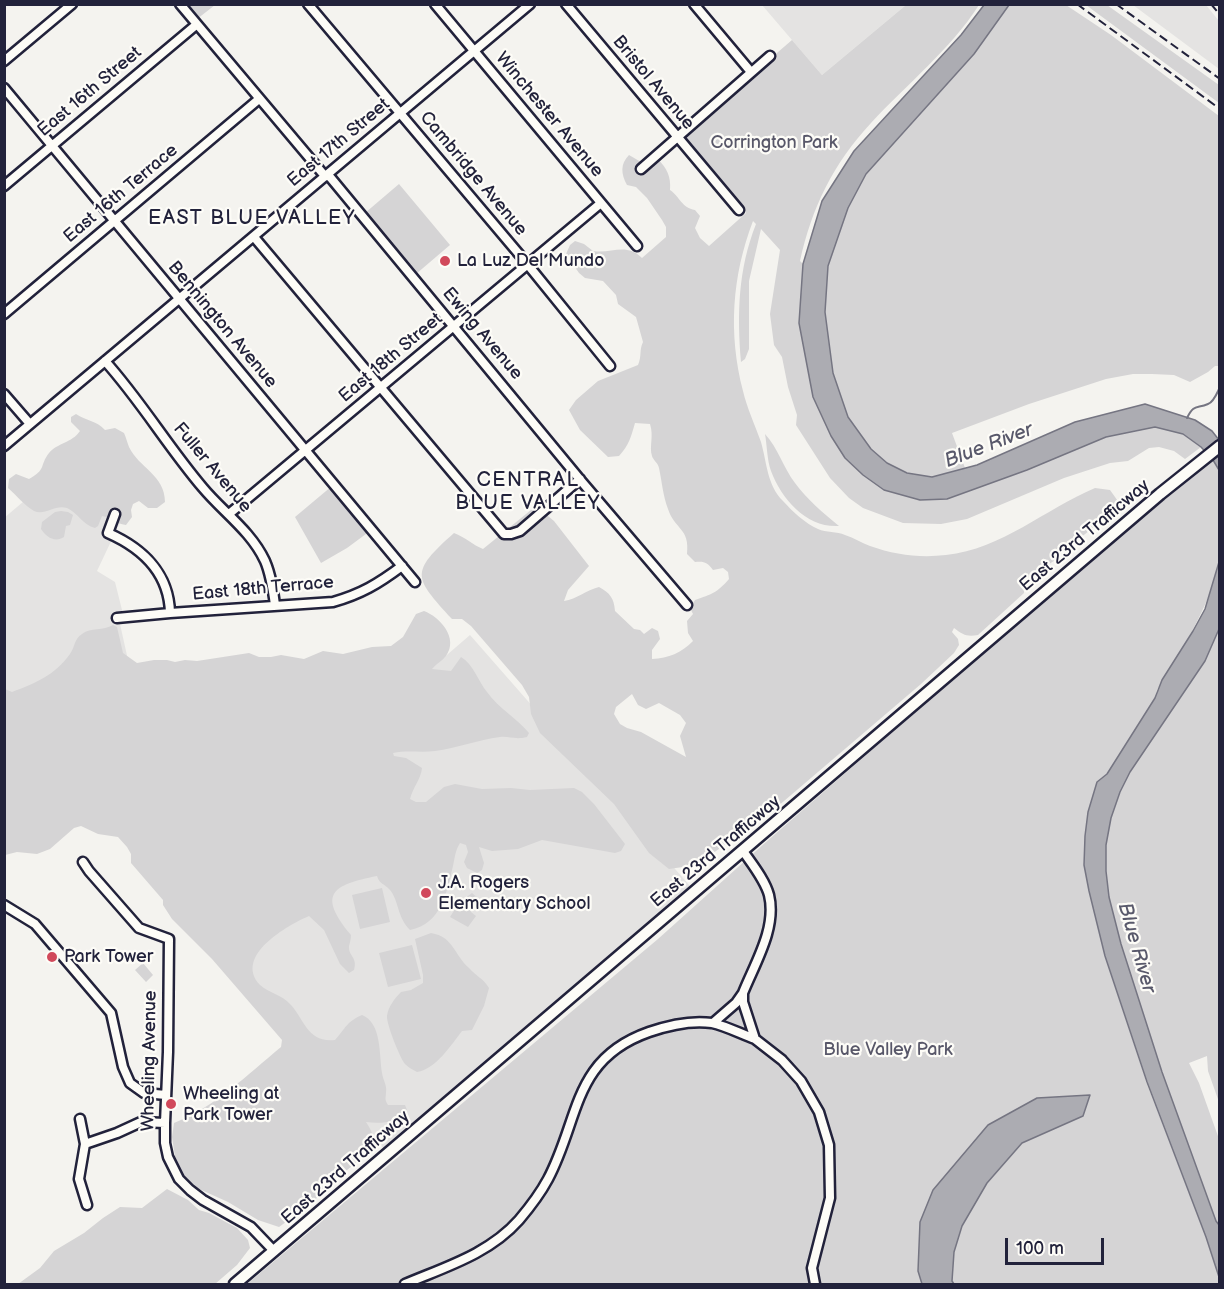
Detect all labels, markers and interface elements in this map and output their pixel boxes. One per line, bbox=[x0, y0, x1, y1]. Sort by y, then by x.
street label: Bristol Avenue bbox=[607, 31, 699, 135]
street label: East 16th Street bbox=[34, 42, 146, 142]
street label: Winchester Avenue bbox=[490, 48, 608, 182]
street label: East 17th Street bbox=[283, 94, 395, 192]
street label: Cambridge Avenue bbox=[415, 107, 531, 241]
park label: Corrington Park bbox=[710, 132, 838, 154]
street label: East 16th Terrace bbox=[60, 140, 182, 248]
district label: EAST BLUE VALLEY bbox=[148, 207, 356, 231]
place label: La Luz Del Mundo bbox=[457, 250, 604, 272]
marker: La Luz Del Mundo bbox=[438, 254, 452, 268]
street label: Bennington Avenue bbox=[163, 257, 281, 393]
street label: Ewing Avenue bbox=[437, 284, 527, 384]
street label: East 18th Street bbox=[335, 308, 447, 408]
water label: Blue River bbox=[941, 418, 1037, 474]
street label: Fuller Avenue bbox=[168, 419, 256, 517]
district label: CENTRAL BLUE VALLEY bbox=[455, 469, 601, 516]
street label: East 23rd Trafficway bbox=[1016, 475, 1154, 597]
street label: East 18th Terrace bbox=[191, 572, 335, 606]
street label: East 23rd Trafficway bbox=[647, 791, 785, 913]
place label: J.A. Rogers Elementary School bbox=[438, 872, 591, 914]
marker: J.A. Rogers Elementary School bbox=[419, 886, 433, 900]
water label: Blue River bbox=[1112, 900, 1160, 996]
place label: Park Tower bbox=[64, 946, 153, 968]
marker: Park Tower bbox=[45, 950, 59, 964]
street label: Wheeling Avenue bbox=[138, 990, 162, 1132]
park label: Blue Valley Park bbox=[823, 1039, 953, 1061]
place label: Wheeling at Park Tower bbox=[183, 1083, 279, 1126]
marker: Wheeling at Park Tower bbox=[164, 1097, 178, 1111]
street label: East 23rd Trafficway bbox=[277, 1106, 415, 1230]
scale bar bbox=[1008, 1226, 1107, 1264]
text: 100 m bbox=[1016, 1238, 1064, 1259]

